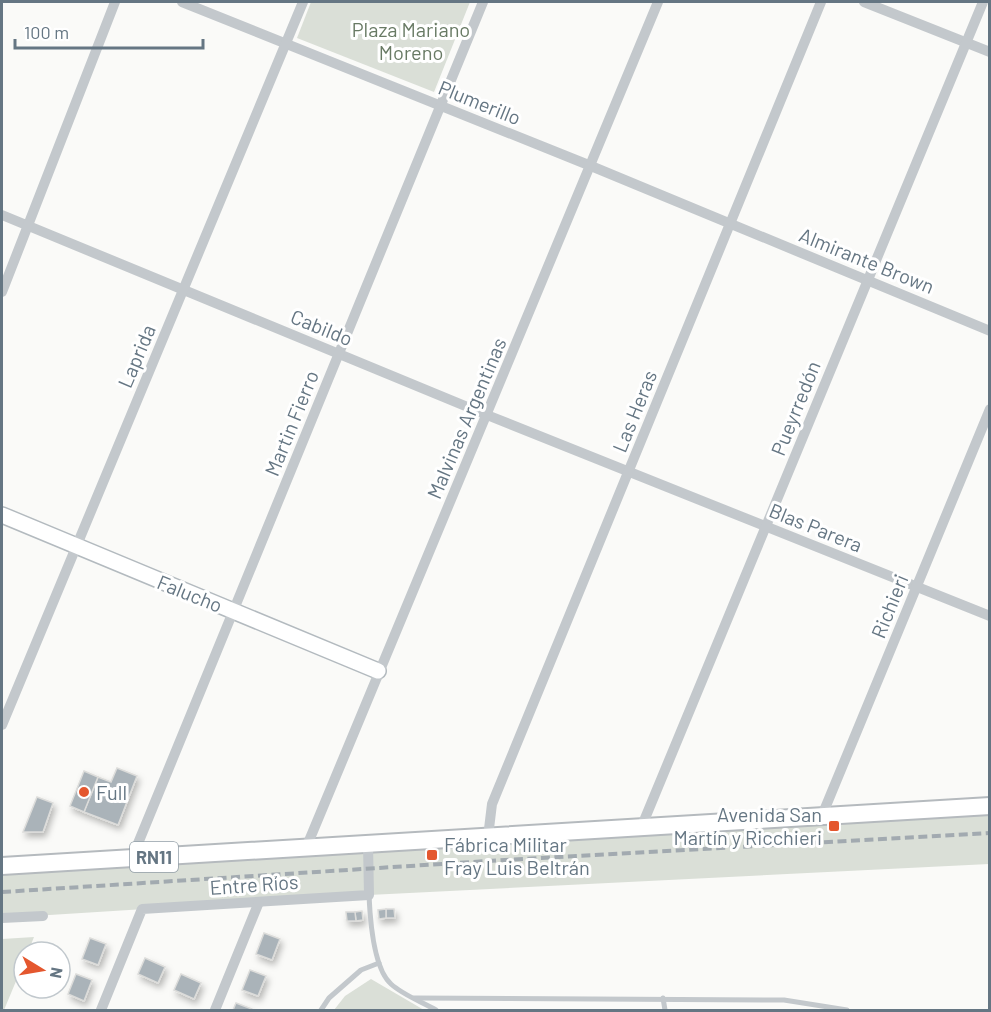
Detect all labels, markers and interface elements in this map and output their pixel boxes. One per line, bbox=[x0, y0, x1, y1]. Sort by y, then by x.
scale bar bbox=[15, 12, 202, 50]
park label: Plaza Mariano Moreno bbox=[352, 17, 470, 64]
text: 100 m bbox=[24, 21, 69, 43]
street label: Plumerillo bbox=[435, 75, 525, 129]
street label: Almirante Brown bbox=[796, 222, 938, 298]
street label: Cabildo bbox=[288, 304, 356, 350]
street label: Laprida bbox=[112, 321, 160, 391]
street label: Malvinas Argentinas bbox=[421, 334, 511, 502]
street label: Pueyrredón bbox=[765, 357, 825, 459]
street label: Martin Fierro bbox=[259, 367, 323, 479]
street label: Las Heras bbox=[607, 367, 661, 455]
street label: Blas Parera bbox=[766, 497, 866, 557]
street label: Falucho bbox=[154, 569, 226, 617]
street label: Richieri bbox=[865, 571, 913, 641]
place label: Full bbox=[96, 780, 127, 804]
marker: Full bbox=[77, 785, 91, 799]
place label: Avenida San Martín y Ricchieri bbox=[673, 802, 822, 849]
marker: Avenida San Martín y Ricchieri bbox=[827, 819, 841, 833]
place label: Fábrica Militar Fray Luis Beltrán bbox=[444, 832, 590, 879]
road number: RN11 bbox=[130, 842, 178, 872]
marker: Fábrica Militar Fray Luis Beltrán bbox=[425, 848, 439, 862]
street label: Entre Ríos bbox=[209, 869, 299, 899]
north arrow bbox=[12, 940, 72, 1000]
text: N bbox=[47, 966, 68, 980]

